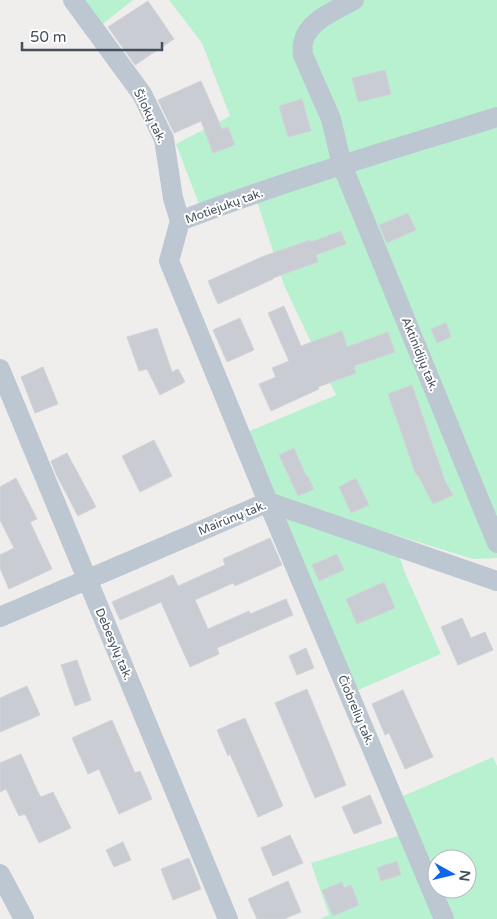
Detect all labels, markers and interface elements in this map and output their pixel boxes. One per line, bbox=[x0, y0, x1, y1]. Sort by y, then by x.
scale bar bbox=[22, 20, 162, 52]
text: 50 m bbox=[30, 28, 67, 46]
street label: Šilokų tak. bbox=[131, 87, 169, 145]
street label: Motiejukų tak. bbox=[183, 186, 265, 226]
street label: Aktinidijų tak. bbox=[399, 315, 441, 393]
street label: Mairūnų tak. bbox=[196, 498, 268, 538]
street label: Debesylų tak. bbox=[93, 606, 135, 682]
street label: Čiobrelių tak. bbox=[335, 673, 377, 747]
north arrow bbox=[427, 849, 477, 899]
text: N bbox=[455, 869, 474, 882]

